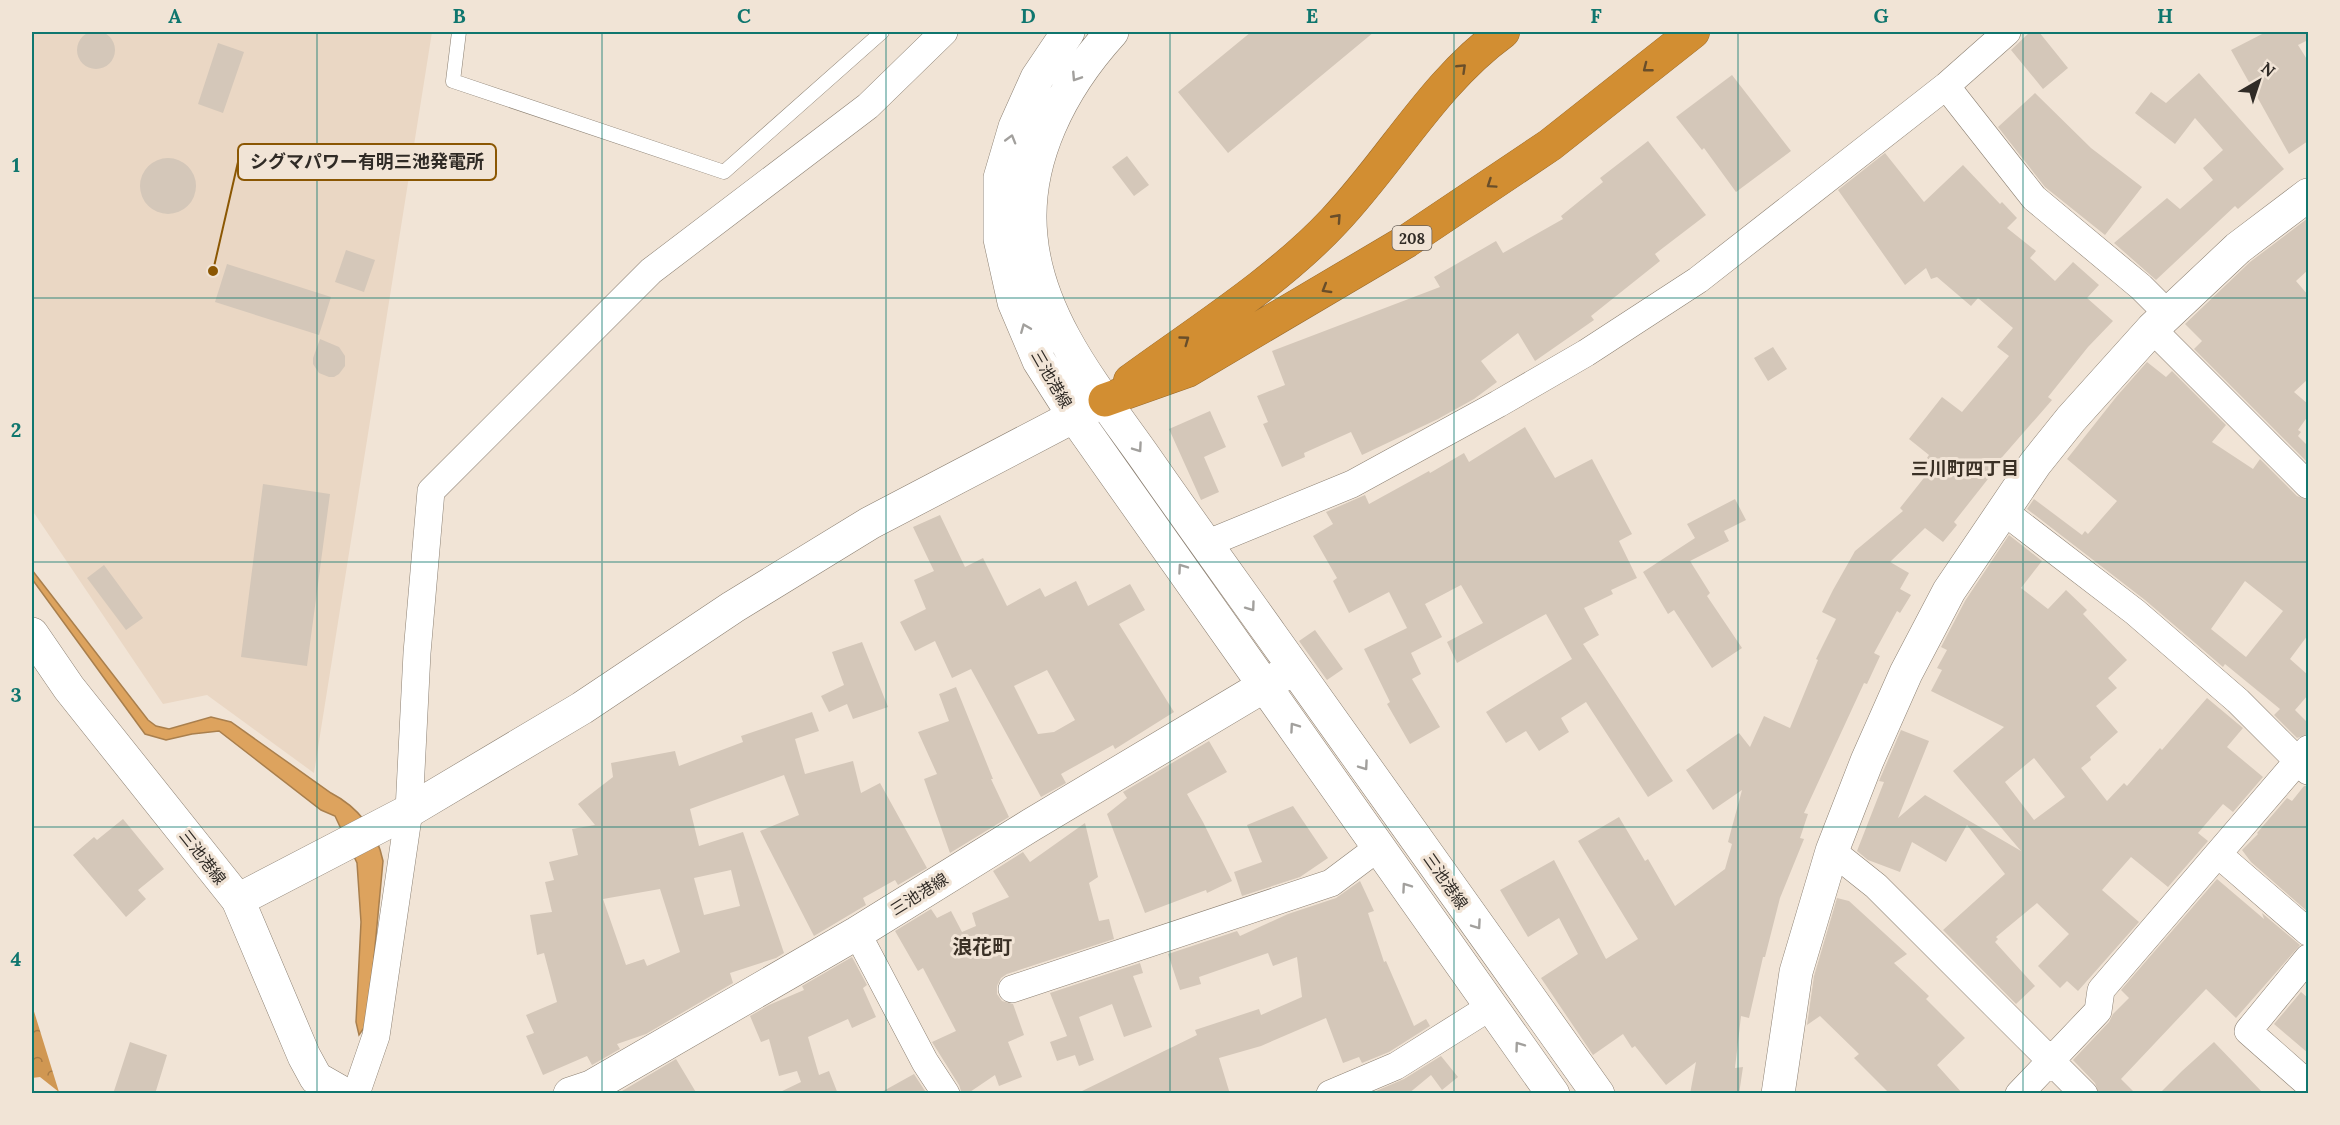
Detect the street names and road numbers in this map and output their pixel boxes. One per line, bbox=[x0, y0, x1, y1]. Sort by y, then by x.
road number: 208 bbox=[1392, 226, 1432, 250]
street label: 三池港線 bbox=[1027, 346, 1077, 412]
street label: 三池港線 bbox=[175, 826, 231, 888]
street label: 三池港線 bbox=[1419, 849, 1473, 913]
street label: 三池港線 bbox=[887, 869, 951, 919]

